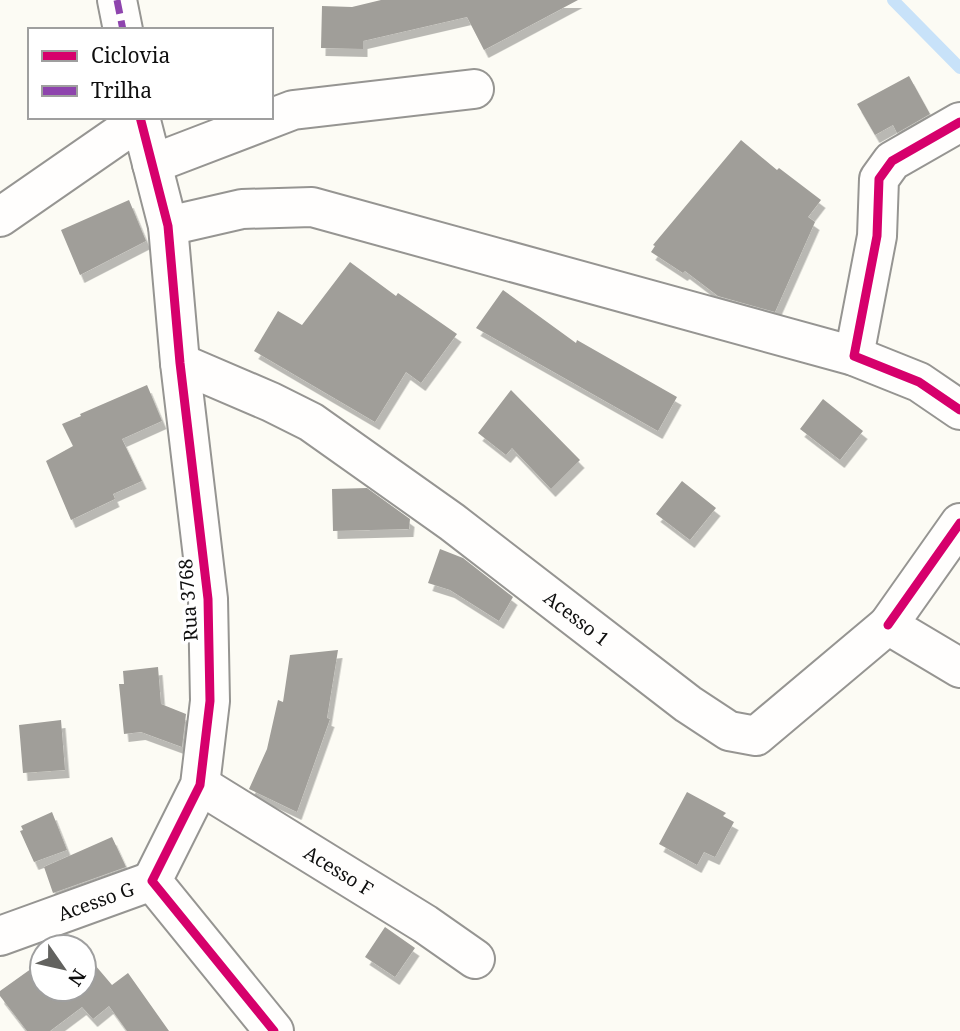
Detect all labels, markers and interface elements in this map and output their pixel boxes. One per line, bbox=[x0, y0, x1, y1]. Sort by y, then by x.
legend bbox=[28, 28, 273, 119]
text: Ciclovia bbox=[91, 41, 170, 69]
text: Trilha bbox=[91, 76, 152, 104]
street label: Rua 3768 bbox=[172, 558, 204, 642]
street label: Acesso 1 bbox=[539, 585, 615, 652]
street label: Acesso F bbox=[299, 839, 378, 902]
street label: Acesso G bbox=[54, 875, 138, 927]
north arrow bbox=[28, 933, 98, 1003]
text: N bbox=[62, 964, 92, 991]

